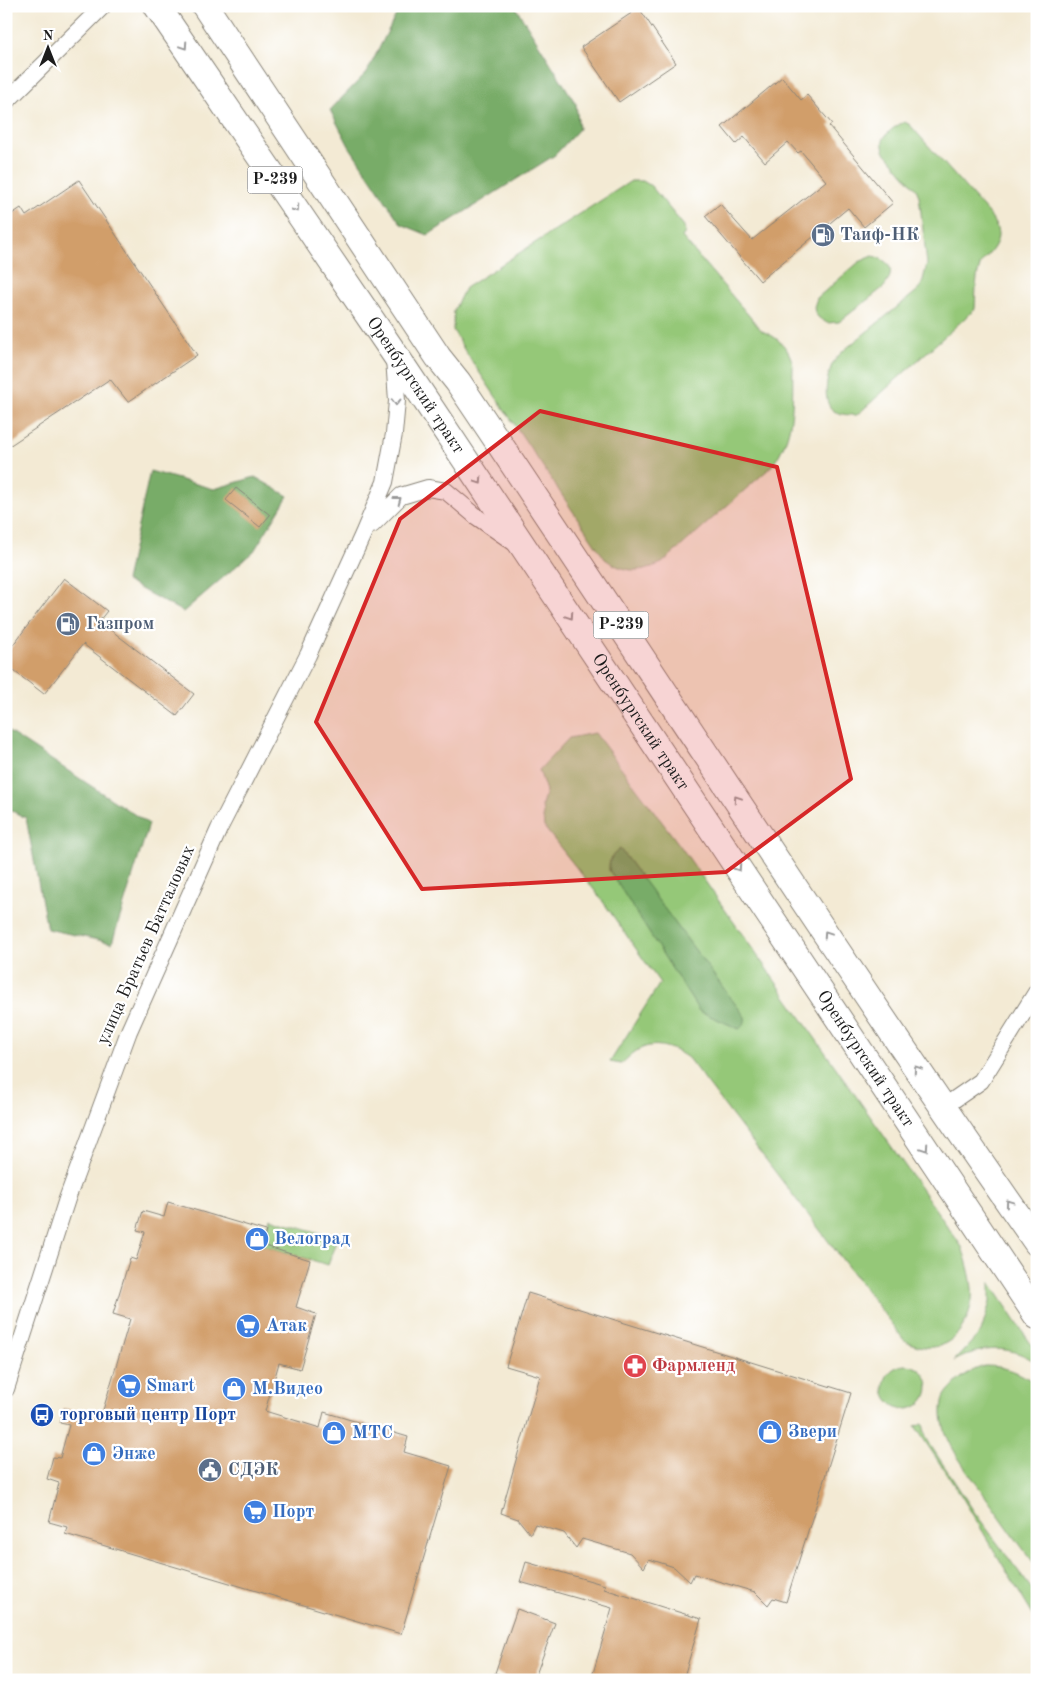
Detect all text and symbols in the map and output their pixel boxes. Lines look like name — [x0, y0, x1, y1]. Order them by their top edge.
north arrow — [22, 22, 72, 72]
text: N — [43, 29, 54, 43]
one-way arrow — [178, 41, 187, 50]
road number: Р-239 — [248, 166, 302, 194]
one-way arrow — [290, 204, 299, 213]
fuel station icon: Таиф-НК — [810, 222, 836, 248]
place label: Таиф-НК — [840, 226, 919, 245]
street label: Оренбургский тракт — [363, 314, 468, 457]
one-way arrow — [391, 398, 401, 406]
one-way arrow — [473, 476, 483, 485]
one-way arrow — [392, 497, 402, 506]
fuel station icon: Газпром — [55, 611, 81, 637]
one-way arrow — [563, 611, 573, 620]
road number: Р-239 — [594, 612, 648, 638]
place label: Газпром — [86, 615, 154, 633]
street label: Оренбургский тракт — [588, 650, 692, 794]
one-way arrow — [733, 795, 743, 804]
street label: улица Братьев Батталовых — [94, 843, 198, 1047]
one-way arrow — [731, 862, 741, 871]
one-way arrow — [823, 930, 833, 939]
street label: Оренбургский тракт — [813, 987, 917, 1131]
one-way arrow — [913, 1065, 923, 1074]
one-way arrow — [919, 1143, 928, 1152]
one-way arrow — [1006, 1199, 1015, 1209]
shop icon: Велоград — [244, 1226, 270, 1252]
place label: Велоград — [274, 1230, 350, 1248]
supermarket icon: Атак — [235, 1313, 261, 1339]
place label: Атак — [266, 1317, 307, 1335]
pharmacy icon: Фармленд — [622, 1353, 648, 1379]
place label: Фармленд — [652, 1357, 735, 1375]
supermarket icon: Smart — [116, 1373, 142, 1399]
shop icon: М.Видео — [221, 1376, 247, 1402]
place label: Smart — [146, 1377, 196, 1395]
place label: М.Видео — [252, 1380, 323, 1398]
bus stop icon: торговый центр Порт — [29, 1402, 55, 1428]
place label: торговый центр Порт — [60, 1406, 236, 1424]
shop icon: Звери — [757, 1419, 783, 1445]
shop icon: МТС — [321, 1420, 347, 1446]
place label: Звери — [788, 1423, 837, 1441]
place label: МТС — [352, 1424, 393, 1442]
shop icon: Энже — [81, 1441, 107, 1467]
place label: Энже — [112, 1445, 156, 1463]
public building icon: СДЭК — [197, 1457, 223, 1483]
place label: СДЭК — [228, 1461, 278, 1479]
supermarket icon: Порт — [242, 1499, 268, 1525]
place label: Порт — [272, 1503, 314, 1521]

